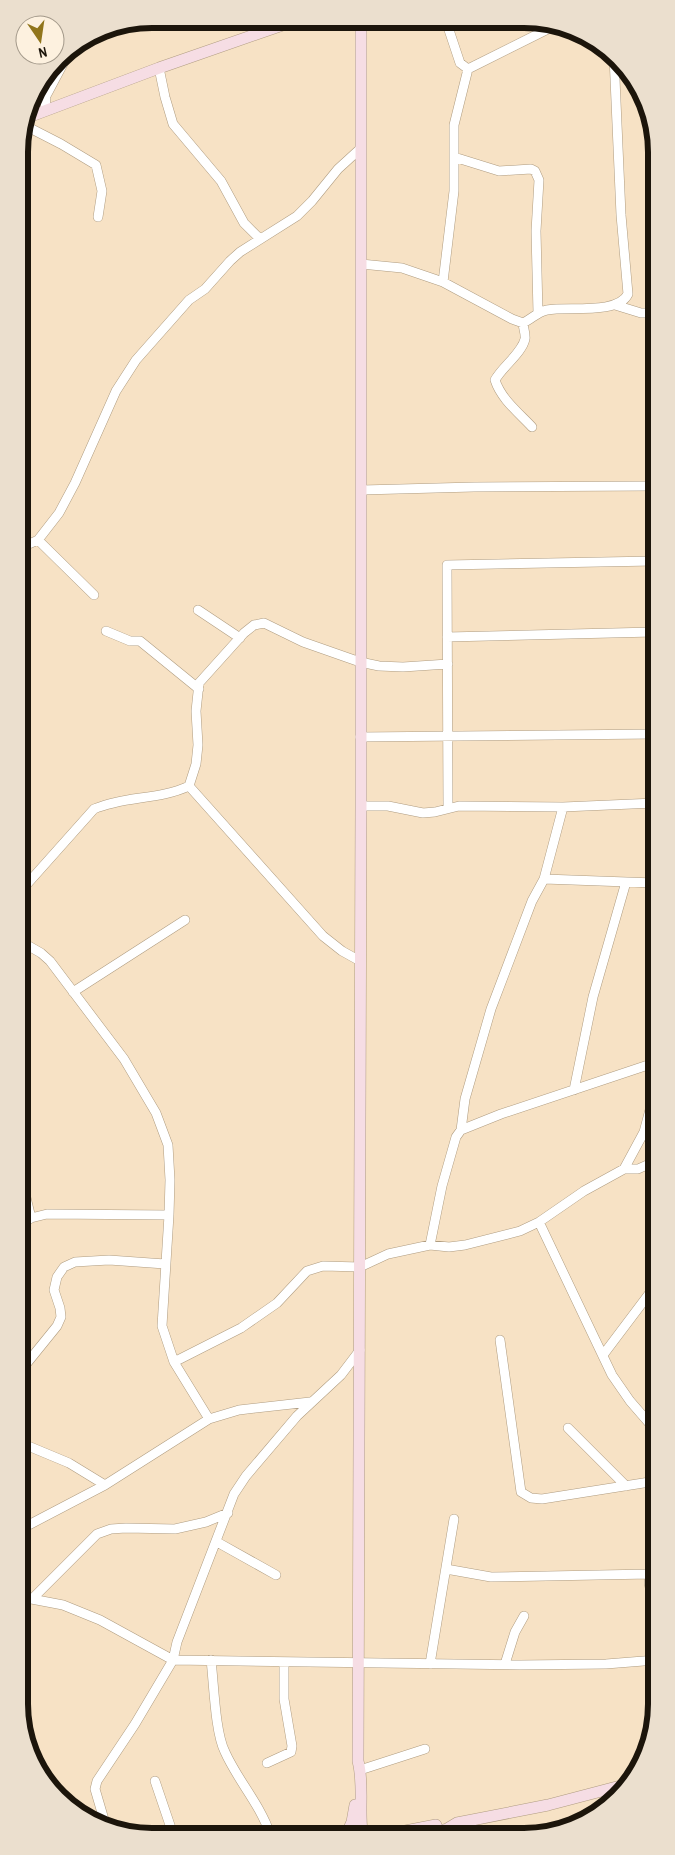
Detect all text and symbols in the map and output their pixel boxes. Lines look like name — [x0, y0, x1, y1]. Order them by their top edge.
north arrow — [15, 15, 65, 65]
text: N — [37, 43, 49, 62]

